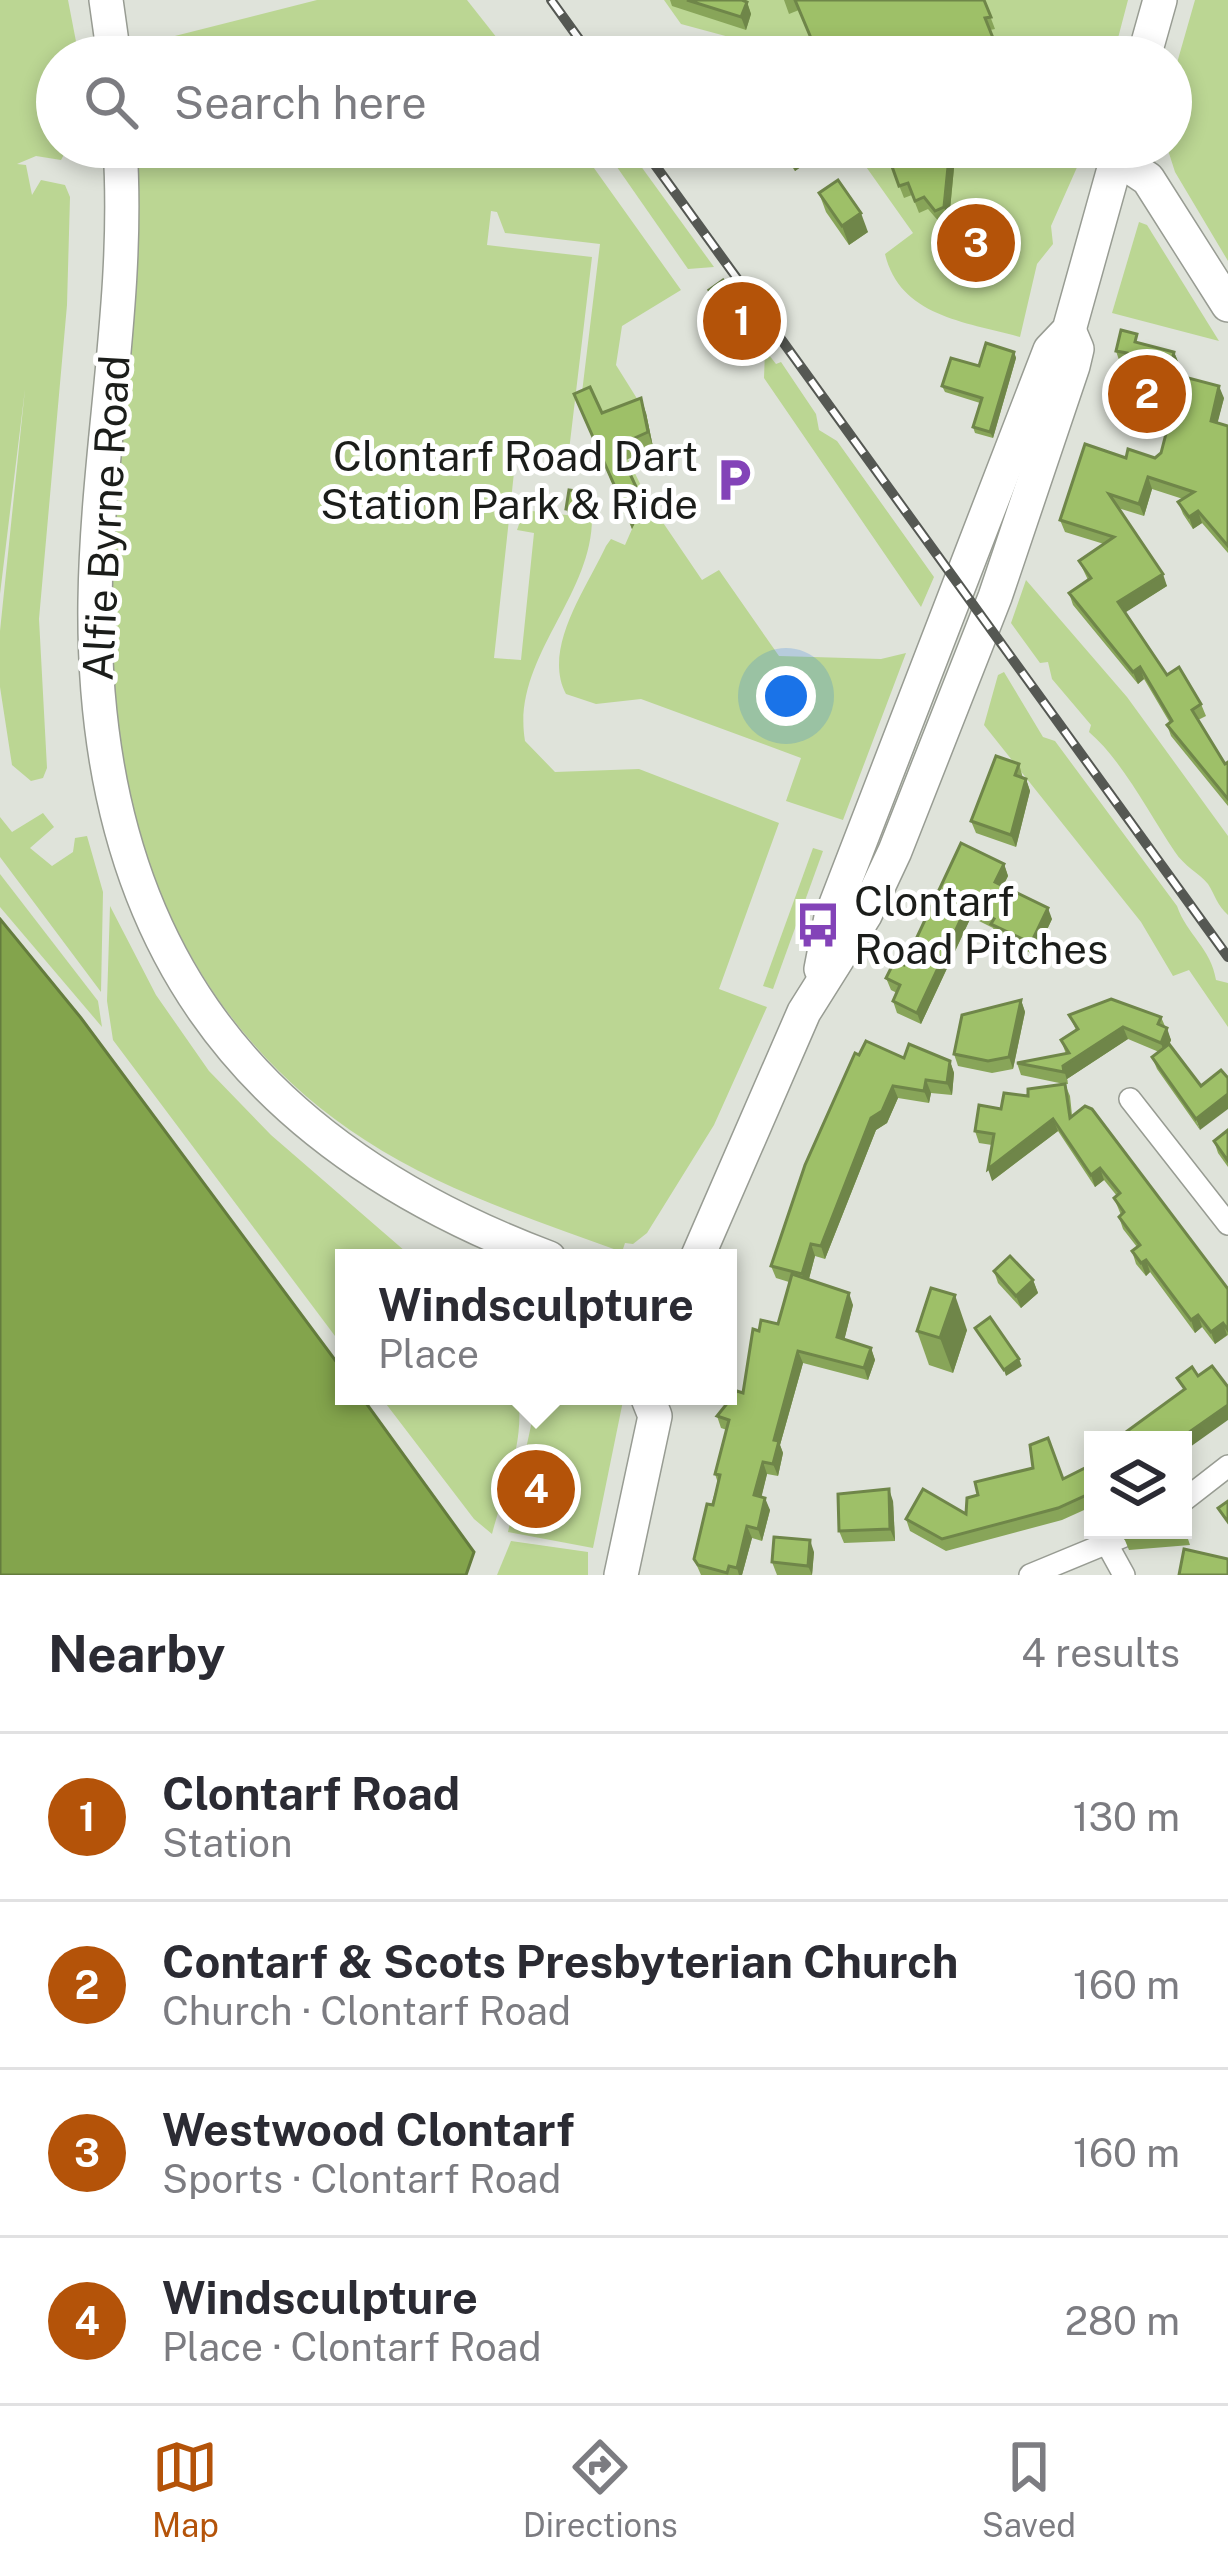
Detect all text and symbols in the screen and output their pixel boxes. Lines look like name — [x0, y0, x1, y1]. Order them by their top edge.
search box — [36, 36, 1192, 168]
icon: search — [78, 69, 144, 135]
text: Search here — [174, 76, 427, 129]
pin: 3 — [937, 198, 1015, 288]
pin: 1 — [703, 276, 781, 366]
pin: 2 — [1108, 349, 1186, 439]
street label: Alfie Byrne Road — [73, 354, 138, 682]
place label: Clontarf Road Dart Station Park & Ride — [320, 431, 698, 528]
parking icon: Clontarf Road Dart Station Park & Ride — [709, 455, 759, 505]
your location — [756, 666, 816, 726]
place label: Clontarf Road Pitches — [854, 876, 1108, 973]
bus stop icon: Clontarf Road Pitches — [793, 900, 843, 950]
popup — [335, 1249, 737, 1405]
text: Windsculpture — [378, 1278, 694, 1331]
text: Place — [378, 1331, 479, 1377]
map controls — [1084, 1431, 1192, 1539]
button: layers — [1084, 1431, 1192, 1539]
pin: 4 — [497, 1444, 575, 1534]
text: Nearby — [48, 1624, 225, 1683]
text: 4 results — [1021, 1630, 1180, 1676]
text: Clontarf Road — [162, 1767, 460, 1820]
text: 1 — [79, 1794, 95, 1840]
text: 130 m — [1073, 1794, 1180, 1840]
text: Station — [162, 1820, 293, 1866]
text: Contarf & Scots Presbyterian Church — [162, 1935, 959, 1988]
text: 2 — [75, 1962, 99, 2008]
text: 160 m — [1073, 1962, 1180, 2008]
text: Church · Clontarf Road — [162, 1988, 571, 2034]
text: Westwood Clontarf — [162, 2103, 574, 2156]
text: 3 — [74, 2130, 100, 2176]
text: 160 m — [1073, 2130, 1180, 2176]
text: Sports · Clontarf Road — [162, 2156, 561, 2202]
text: Windsculpture — [162, 2271, 478, 2324]
text: 4 — [74, 2298, 100, 2344]
text: 280 m — [1065, 2298, 1180, 2344]
text: Place · Clontarf Road — [162, 2324, 541, 2370]
tab: Map — [152, 2434, 219, 2544]
tab: Directions — [523, 2434, 678, 2544]
tab: Saved — [982, 2434, 1076, 2544]

